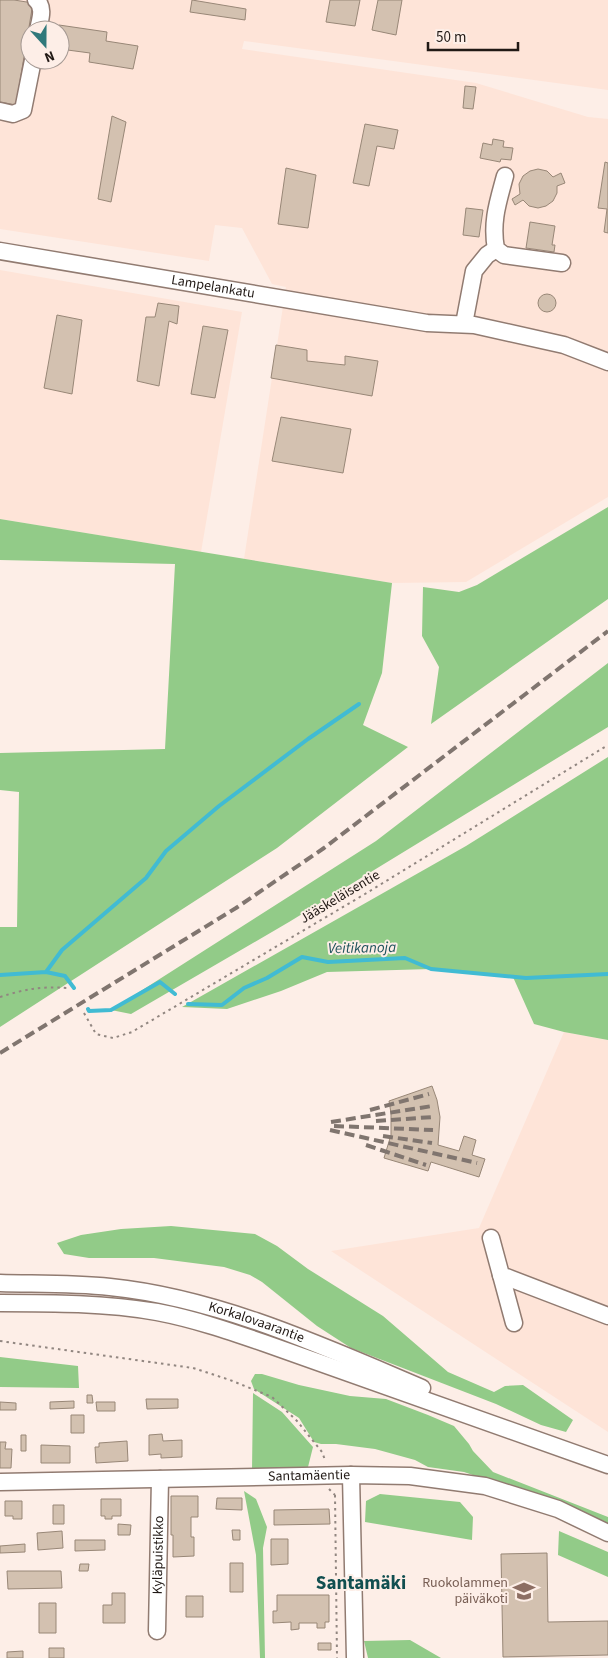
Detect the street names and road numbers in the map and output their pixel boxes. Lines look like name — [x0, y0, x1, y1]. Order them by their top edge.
street label: Lampelankatu — [170, 270, 256, 304]
street label: Jääskeläisentie — [296, 865, 384, 929]
street label: Korkalovaarantie — [206, 1297, 307, 1348]
street label: Santamäentie — [268, 1465, 350, 1487]
street label: Kyläpuistikko — [148, 1515, 169, 1595]

